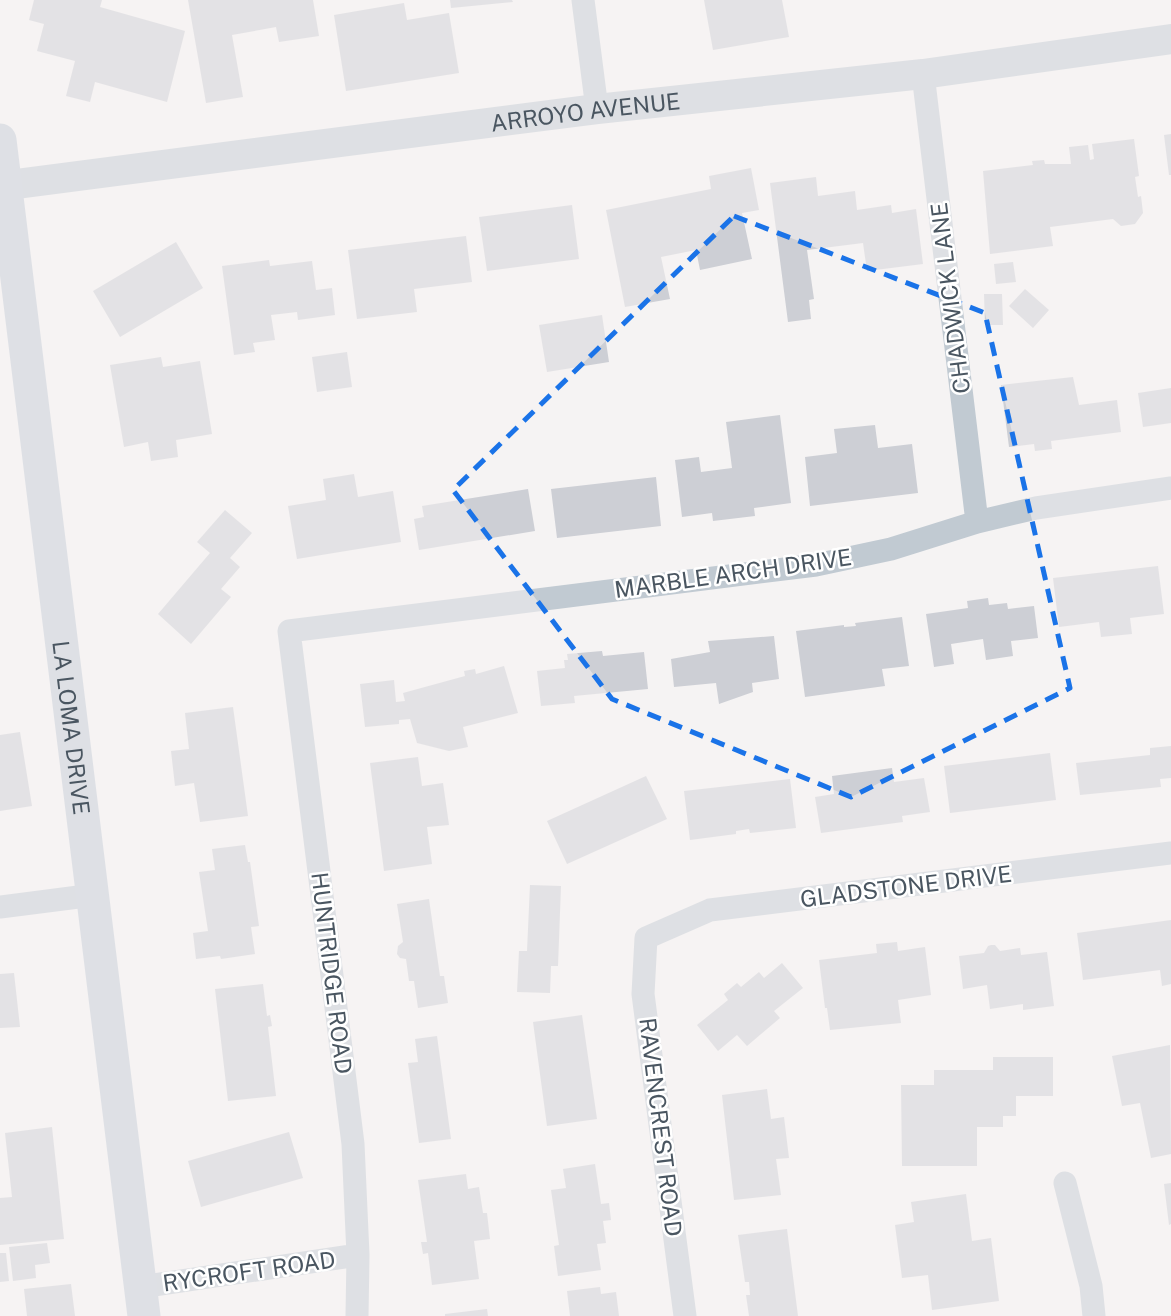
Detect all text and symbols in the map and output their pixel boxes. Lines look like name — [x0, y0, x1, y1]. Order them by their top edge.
street label: ARROYO AVENUE — [489, 87, 681, 136]
street label: CHADWICK LANE — [925, 201, 975, 395]
street label: MARBLE ARCH DRIVE — [613, 543, 853, 603]
street label: LA LOMA DRIVE — [48, 639, 96, 816]
street label: GLADSTONE DRIVE — [799, 860, 1013, 912]
street label: HUNTRIDGE ROAD — [306, 871, 358, 1075]
street label: RAVENCREST ROAD — [634, 1016, 688, 1238]
street label: RYCROFT ROAD — [161, 1246, 337, 1296]

